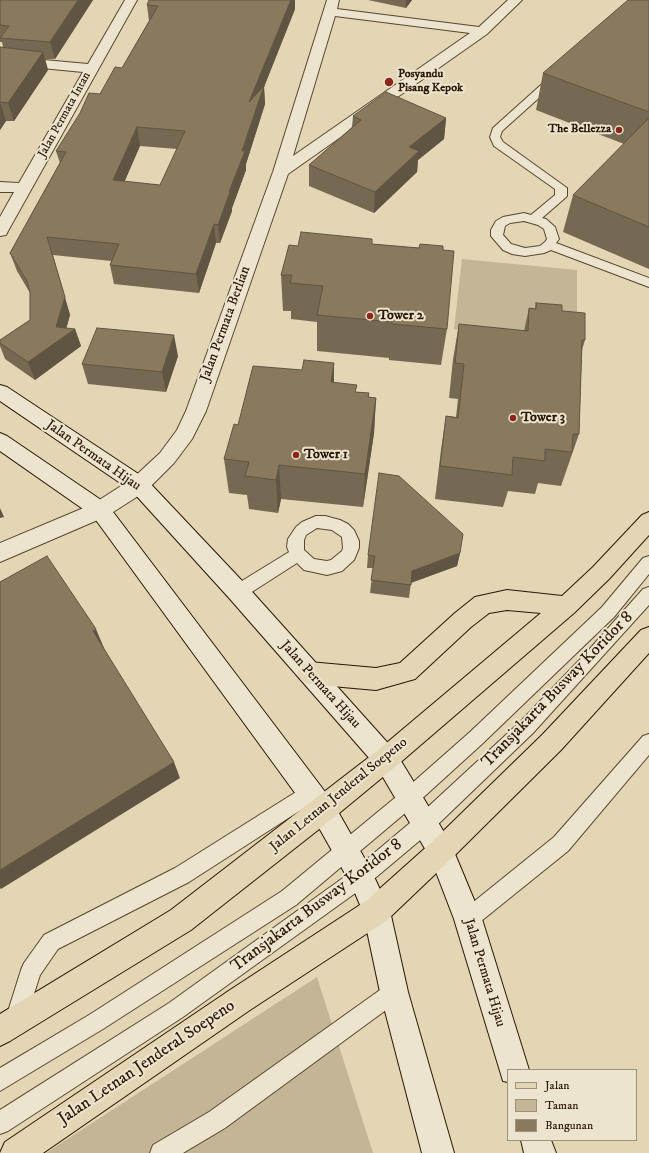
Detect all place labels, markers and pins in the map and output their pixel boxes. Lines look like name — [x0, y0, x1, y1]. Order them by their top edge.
place label: Posyandu Pisang Kepok — [398, 68, 463, 96]
marker: Posyandu Pisang Kepok — [383, 76, 395, 88]
place label: The Bellezza — [548, 123, 611, 137]
marker: The Bellezza — [614, 125, 624, 135]
place label: Tower 2 — [378, 308, 424, 324]
marker: Tower 2 — [365, 311, 375, 321]
place label: Tower 3 — [521, 410, 565, 426]
marker: Tower 3 — [508, 413, 518, 423]
place label: Tower 1 — [304, 447, 348, 463]
marker: Tower 1 — [291, 450, 301, 460]

